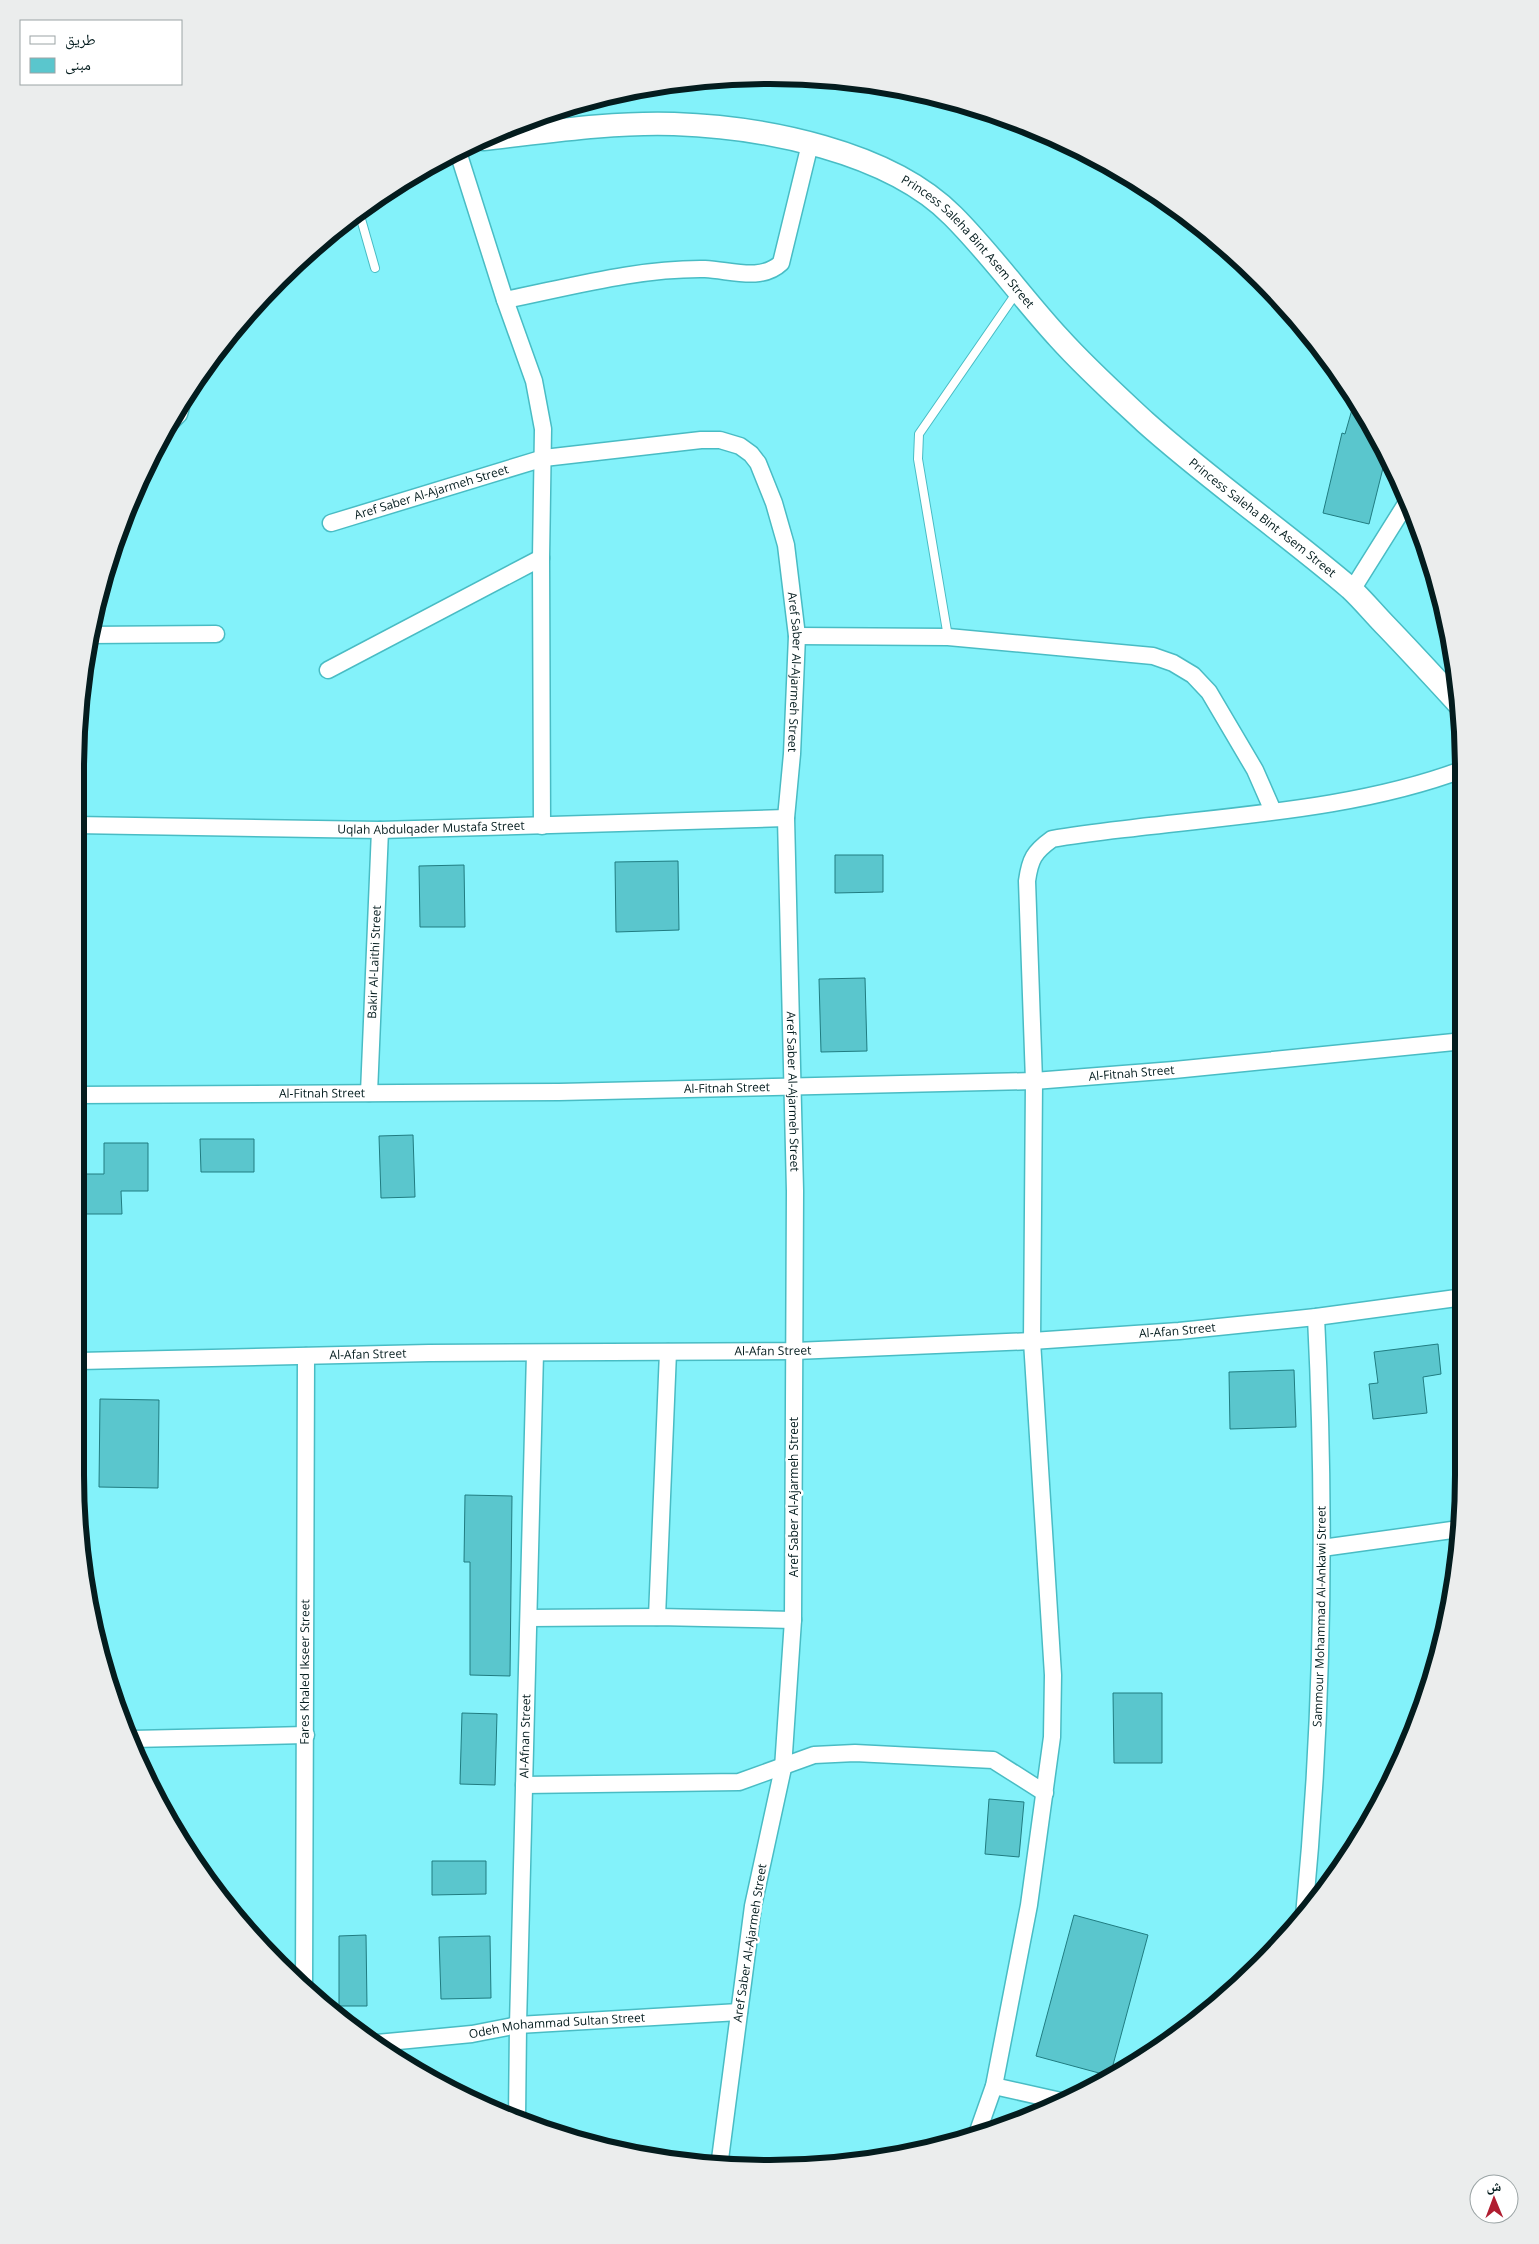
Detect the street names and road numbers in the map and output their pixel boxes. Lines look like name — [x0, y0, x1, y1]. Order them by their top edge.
street label: Princess Saleha Bint Asem Street — [898, 171, 1038, 312]
street label: Princess Saleha Bint Asem Street — [1185, 454, 1340, 581]
street label: Aref Saber Al-Ajarmeh Street — [352, 460, 510, 523]
street label: Aref Saber Al-Ajarmeh Street — [784, 591, 806, 752]
street label: Uqlah Abdulqader Mustafa Street — [337, 817, 525, 838]
street label: Bakir Al-Laithi Street — [363, 905, 385, 1019]
street label: Aref Saber Al-Ajarmeh Street — [783, 1011, 804, 1172]
street label: Al-Fitnah Street — [1088, 1061, 1175, 1085]
street label: Al-Fitnah Street — [684, 1078, 770, 1097]
street label: Al-Fitnah Street — [279, 1084, 365, 1102]
street label: Al-Afan Street — [1138, 1318, 1216, 1342]
street label: Al-Afan Street — [734, 1341, 812, 1359]
street label: Al-Afan Street — [329, 1345, 407, 1363]
street label: Aref Saber Al-Ajarmeh Street — [785, 1417, 802, 1577]
street label: Sammour Mohammad Al-Ankawi Street — [1308, 1506, 1330, 1727]
street label: Fares Khaled Ikseer Street — [296, 1599, 313, 1745]
street label: Al-Afnan Street — [515, 1694, 534, 1778]
street label: Aref Saber Al-Ajarmeh Street — [729, 1862, 770, 2023]
street label: Odeh Mohammad Sultan Street — [467, 2009, 646, 2042]

